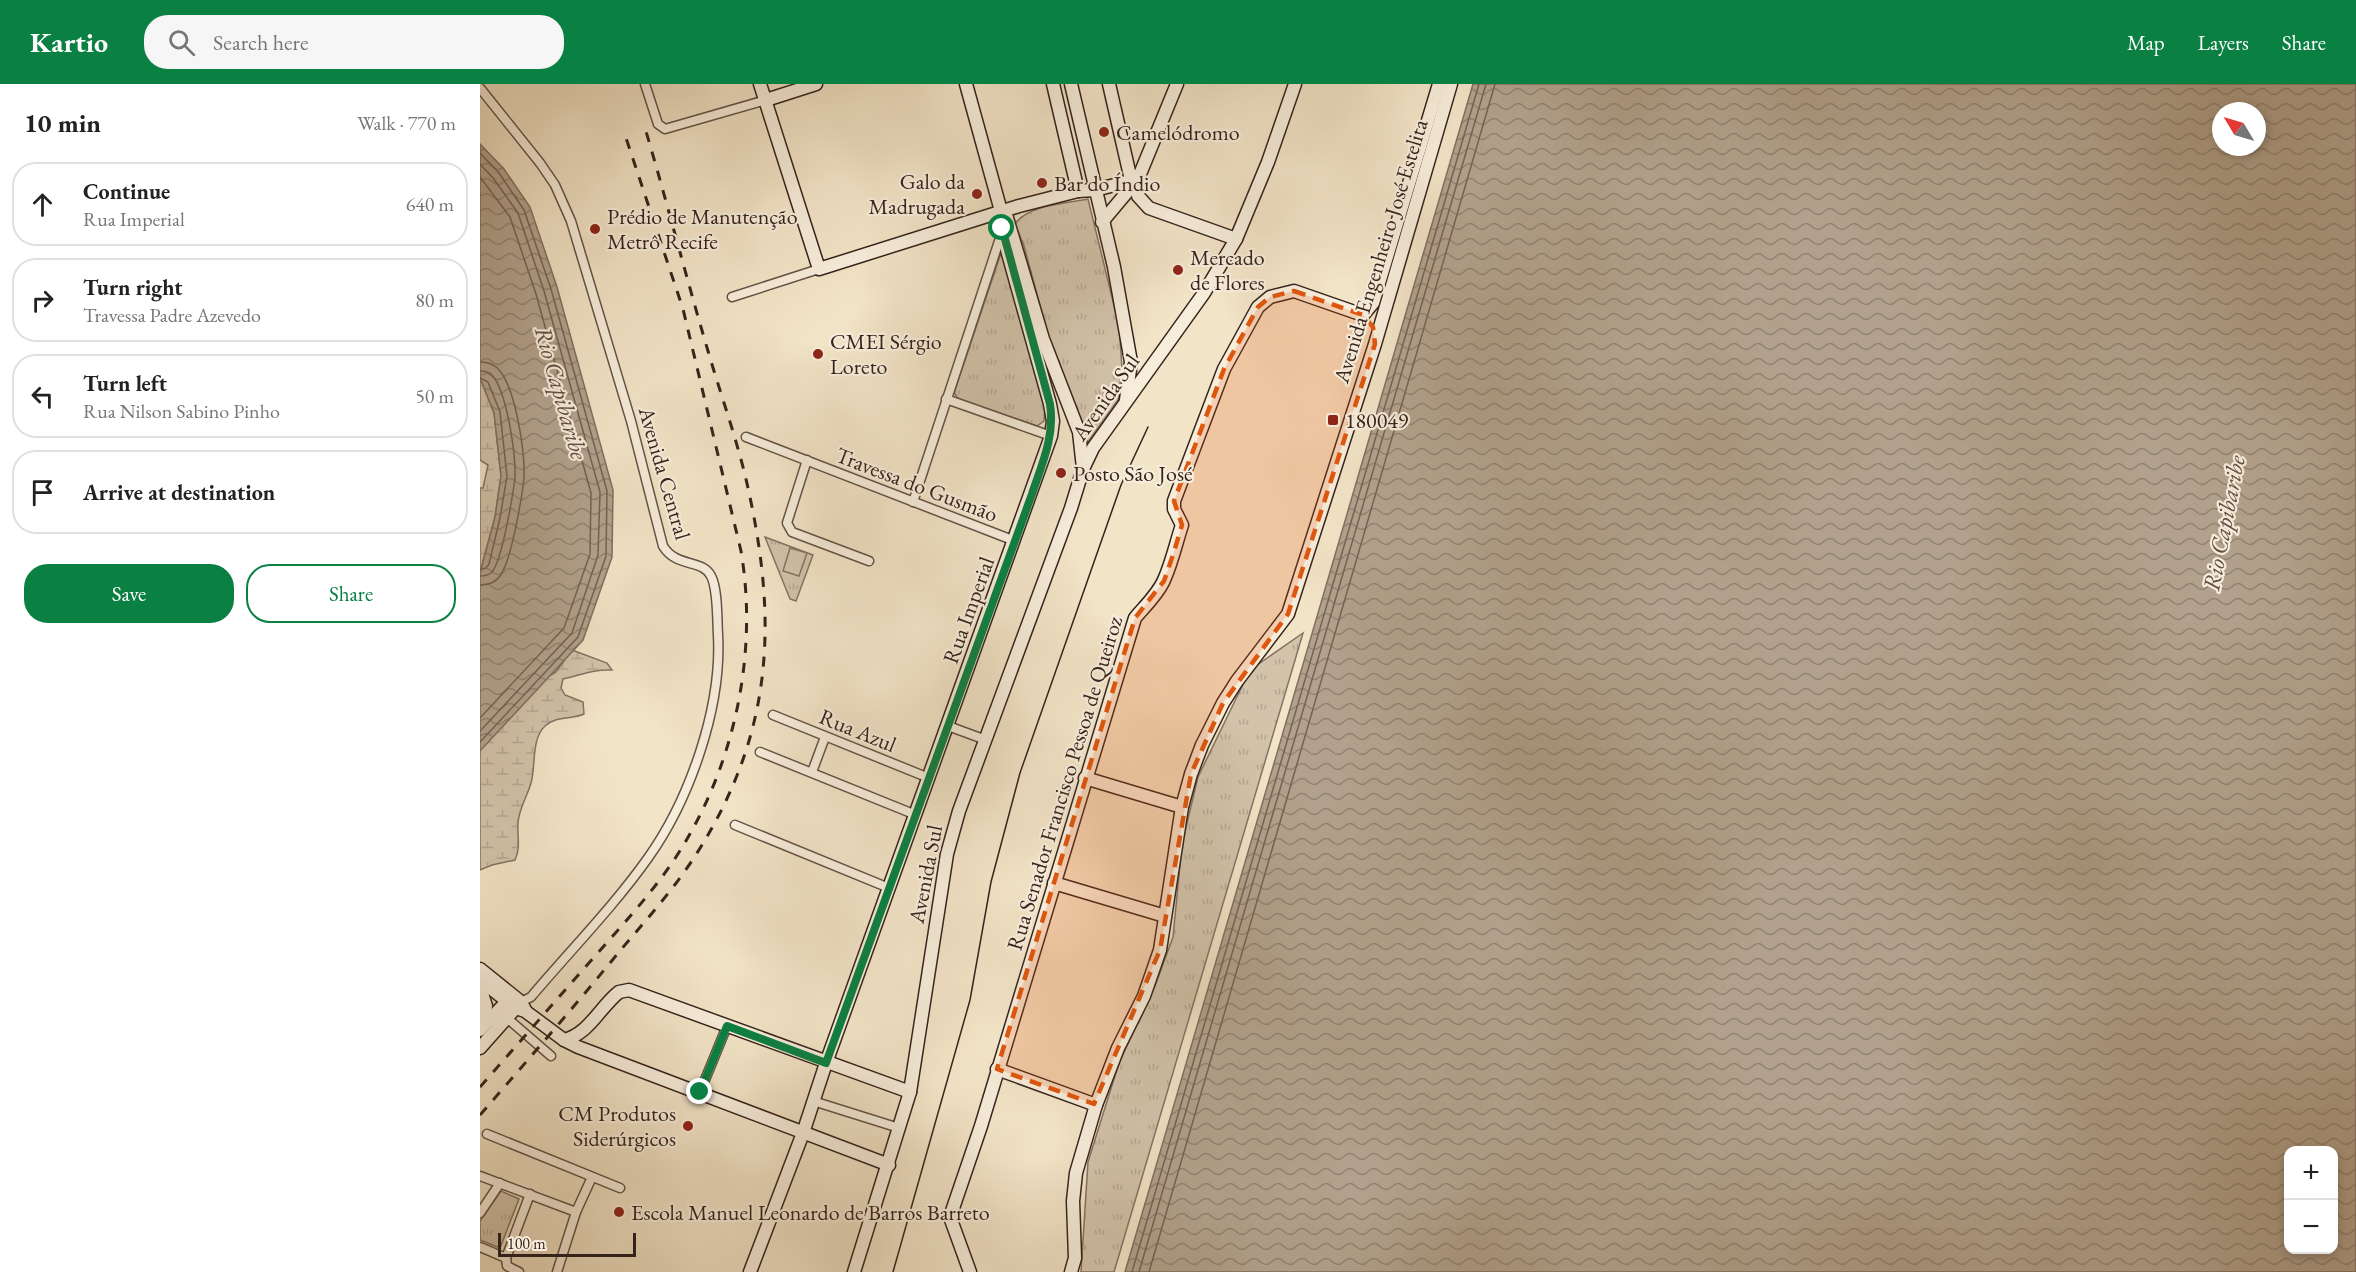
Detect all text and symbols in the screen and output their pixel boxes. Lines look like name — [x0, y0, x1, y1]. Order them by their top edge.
search box — [144, 15, 564, 69]
text: Kartio — [30, 24, 108, 60]
icon: search — [165, 26, 198, 59]
text: Search here — [213, 28, 309, 57]
text: Map — [2127, 29, 2165, 56]
text: Layers — [2198, 29, 2249, 56]
text: Share — [2282, 29, 2326, 56]
north arrow — [2212, 102, 2266, 156]
text: 10 min — [24, 106, 101, 140]
text: Walk · 770 m — [357, 110, 456, 136]
street label: Avenida Engenheiro José Estelita — [1326, 116, 1434, 387]
place label: Camelódromo — [1116, 118, 1240, 147]
marker: Camelódromo — [1097, 125, 1111, 139]
place label: Galo da Madrugada — [869, 167, 965, 221]
place label: Bar do Índio — [1054, 169, 1160, 198]
marker: Bar do Índio — [1035, 176, 1049, 190]
text: Continue — [83, 177, 170, 206]
marker: Galo da Madrugada — [970, 187, 984, 201]
icon: ahead — [26, 188, 59, 221]
text: 640 m — [406, 191, 454, 217]
place label: Prédio de Manutenção Metrô Recife — [607, 202, 798, 256]
text: Rua Imperial — [83, 206, 185, 232]
route start — [988, 214, 1014, 240]
marker: Prédio de Manutenção Metrô Recife — [588, 222, 602, 236]
place label: Mercado de Flores — [1190, 243, 1265, 297]
marker: Mercado de Flores — [1171, 263, 1185, 277]
text: Turn right — [83, 273, 182, 302]
icon: right — [26, 284, 59, 317]
text: 80 m — [415, 287, 454, 313]
text: Travessa Padre Azevedo — [83, 302, 261, 328]
water label: Rio Capibaribe — [528, 323, 596, 464]
place label: CMEI Sérgio Loreto — [830, 327, 942, 381]
marker: CMEI Sérgio Loreto — [811, 347, 825, 361]
street label: Avenida Sul — [1064, 348, 1146, 447]
text: Turn left — [83, 369, 167, 398]
icon: left — [26, 380, 59, 413]
text: 50 m — [415, 383, 454, 409]
text: Rua Nilson Sabino Pinho — [83, 398, 280, 424]
street label: Avenida Central — [631, 402, 697, 543]
place label: 180049 — [1345, 406, 1409, 435]
marker: 180049 — [1326, 413, 1340, 427]
street label: Travessa do Gusmão — [832, 440, 1002, 529]
water label: Rio Capibaribe — [2195, 452, 2252, 593]
place label: Posto São José — [1073, 459, 1193, 488]
marker: Posto São José — [1054, 466, 1068, 480]
icon: arrive — [26, 476, 59, 509]
text: Arrive at destination — [83, 478, 275, 507]
street label: Rua Imperial — [936, 553, 1001, 668]
button: Save — [24, 564, 234, 623]
button: Share — [246, 564, 456, 623]
street label: Rua Senador Francisco Pessoa de Queiroz — [1000, 612, 1129, 954]
street label: Rua Azul — [815, 702, 901, 759]
street label: Avenida Sul — [902, 822, 949, 927]
route end — [686, 1078, 712, 1104]
place label: CM Produtos Siderúrgicos — [558, 1099, 676, 1153]
marker: CM Produtos Siderúrgicos — [681, 1119, 695, 1133]
map controls — [2284, 1146, 2338, 1254]
button: + — [2284, 1146, 2338, 1200]
place label: Escola Manuel Leonardo de Barros Barreto — [631, 1198, 990, 1227]
button: − — [2284, 1200, 2338, 1254]
marker: Escola Manuel Leonardo de Barros Barreto — [612, 1205, 626, 1219]
scale bar — [498, 1230, 636, 1258]
text: 100 m — [507, 1233, 546, 1254]

